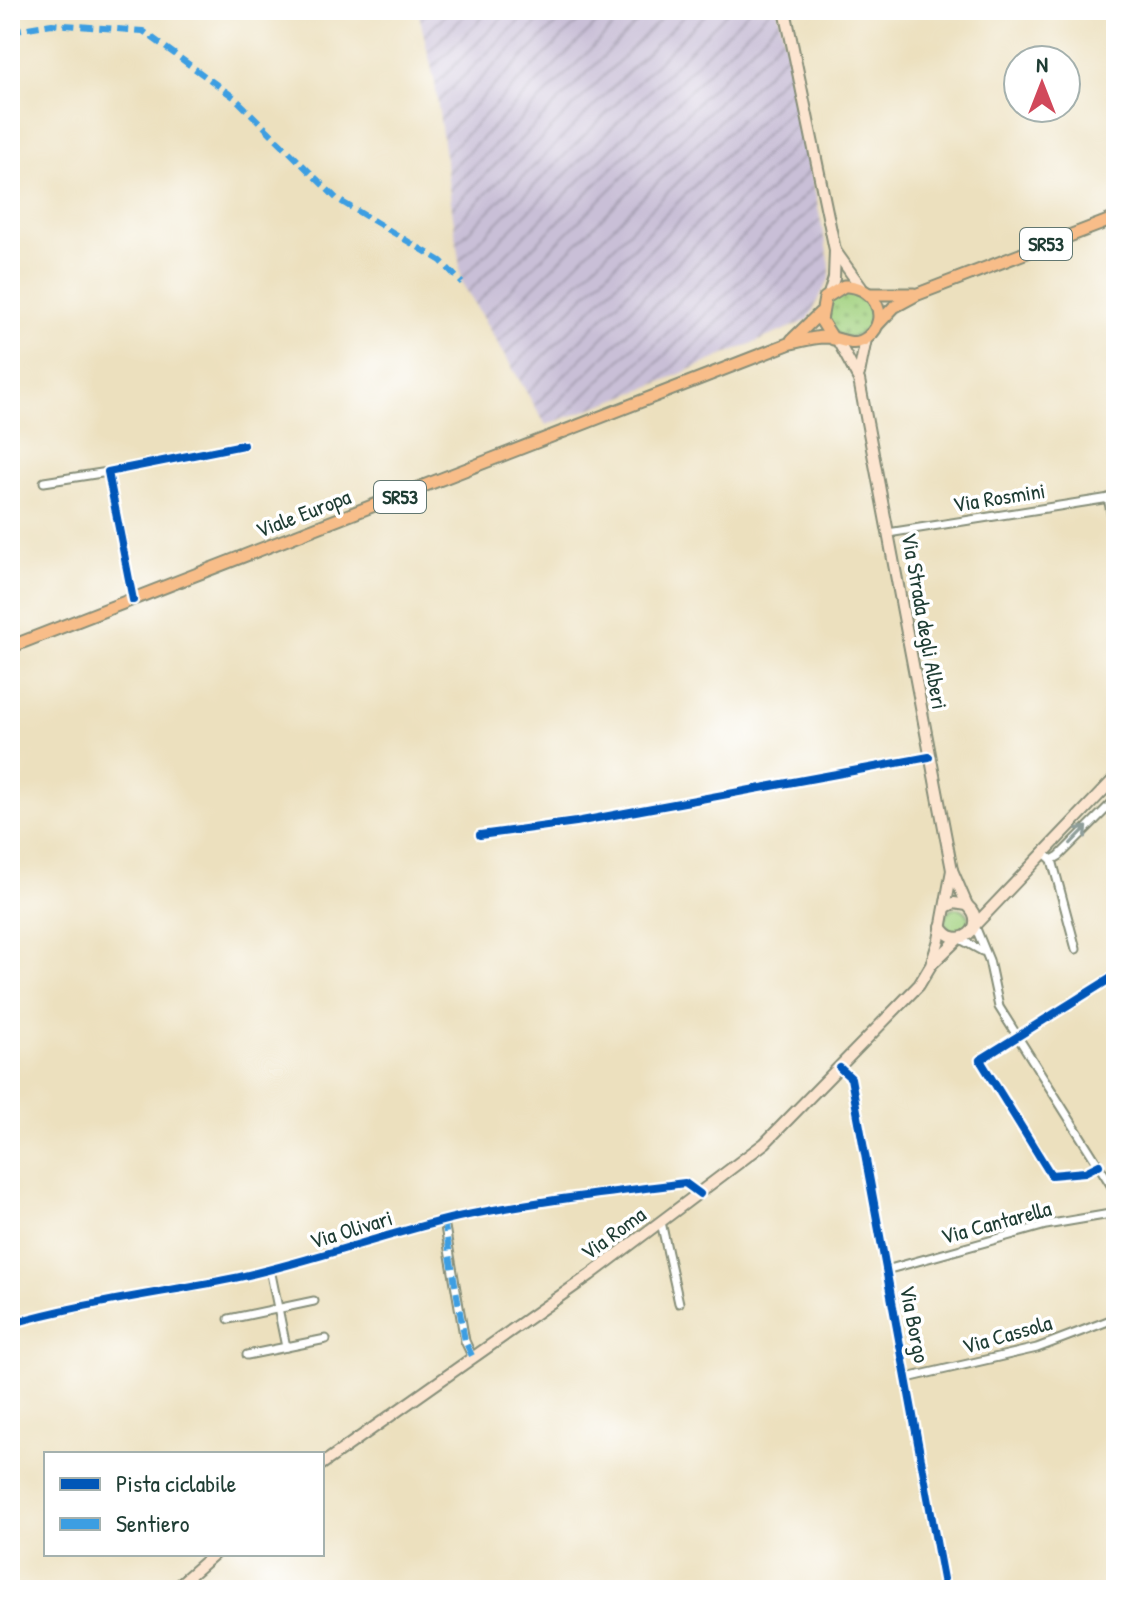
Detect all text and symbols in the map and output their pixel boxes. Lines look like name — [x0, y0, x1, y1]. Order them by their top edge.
north arrow — [1002, 44, 1082, 124]
text: N — [1036, 49, 1048, 79]
road number: SR53 — [1020, 228, 1072, 260]
street label: Via Rosmini — [951, 475, 1047, 519]
street label: Viale Europa — [251, 481, 355, 545]
road number: SR53 — [374, 481, 426, 513]
street label: Via Strada degli Alberi — [895, 530, 955, 712]
one-way arrow — [1069, 826, 1088, 845]
street label: Via Cantarella — [937, 1193, 1055, 1251]
street label: Via Roma — [574, 1199, 652, 1267]
street label: Via Olivari — [306, 1202, 396, 1256]
street label: Via Borgo — [893, 1283, 937, 1365]
street label: Via Cassola — [959, 1307, 1056, 1361]
legend — [44, 1452, 324, 1556]
text: Pista ciclabile — [116, 1467, 237, 1499]
text: Sentiero — [116, 1507, 190, 1539]

